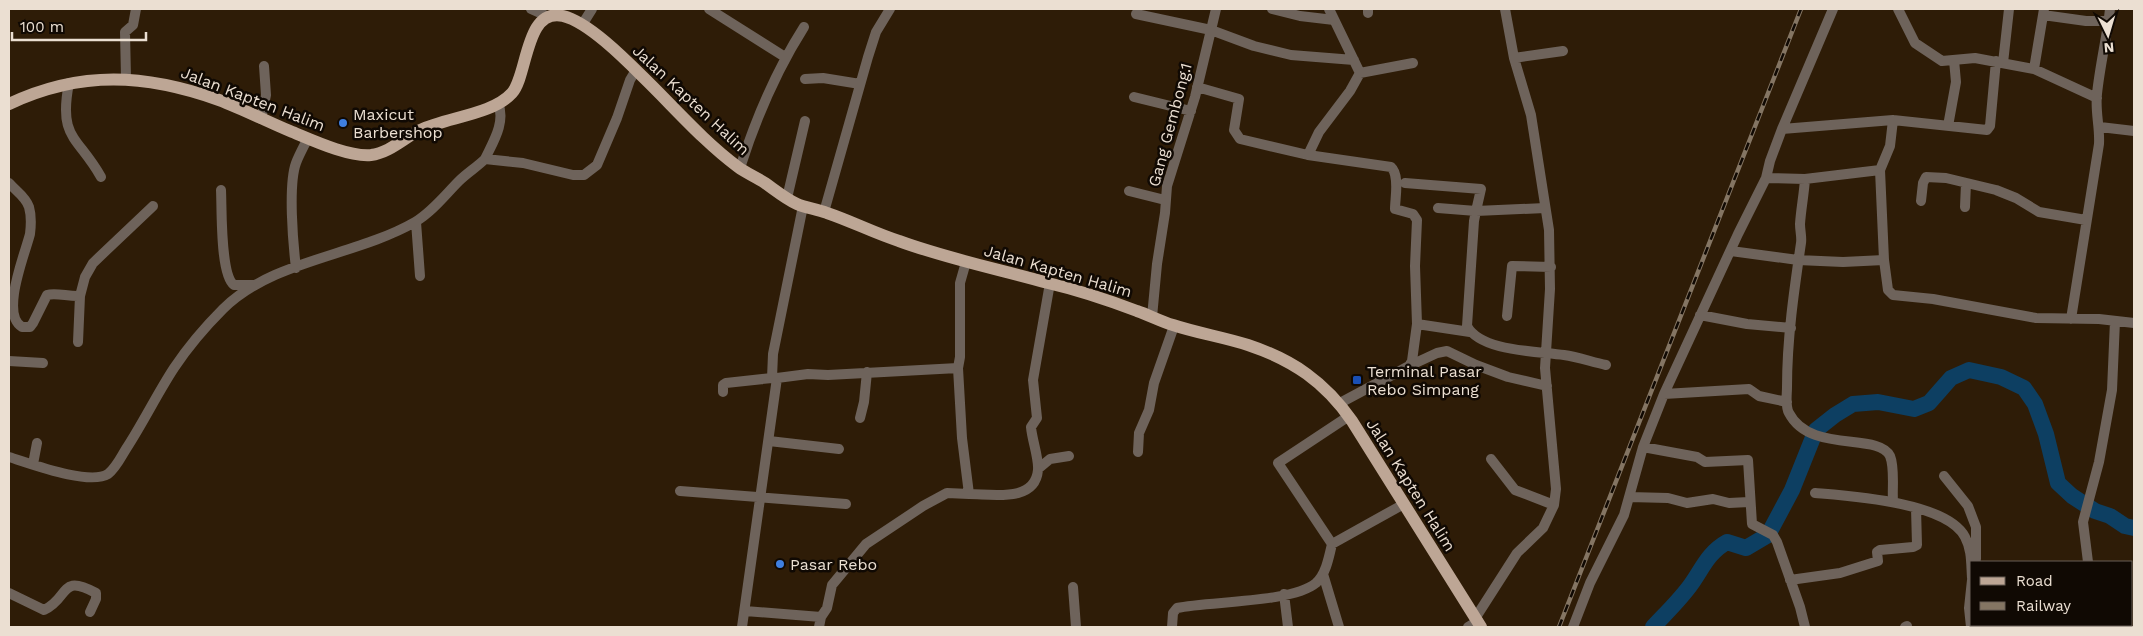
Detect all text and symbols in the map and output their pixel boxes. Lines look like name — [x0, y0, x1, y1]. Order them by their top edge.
scale bar — [12, 10, 146, 42]
north arrow — [2083, 10, 2133, 60]
text: 100 m — [20, 18, 64, 36]
text: N — [2103, 40, 2115, 56]
street label: Jalan Kapten Halim — [629, 41, 753, 159]
street label: Gang Gembong.1 — [1144, 61, 1196, 189]
street label: Jalan Kapten Halim — [178, 63, 328, 135]
place label: Maxicut Barbershop — [353, 105, 442, 142]
marker: Maxicut Barbershop — [337, 117, 349, 129]
street label: Jalan Kapten Halim — [982, 241, 1134, 301]
place label: Terminal Pasar Rebo Simpang — [1367, 362, 1482, 399]
marker: Terminal Pasar Rebo Simpang — [1351, 374, 1363, 386]
street label: Jalan Kapten Halim — [1362, 415, 1460, 555]
place label: Pasar Rebo — [790, 555, 877, 574]
marker: Pasar Rebo — [774, 558, 786, 570]
legend — [1970, 561, 2133, 626]
text: Road — [2016, 572, 2053, 590]
text: Railway — [2016, 597, 2071, 615]

